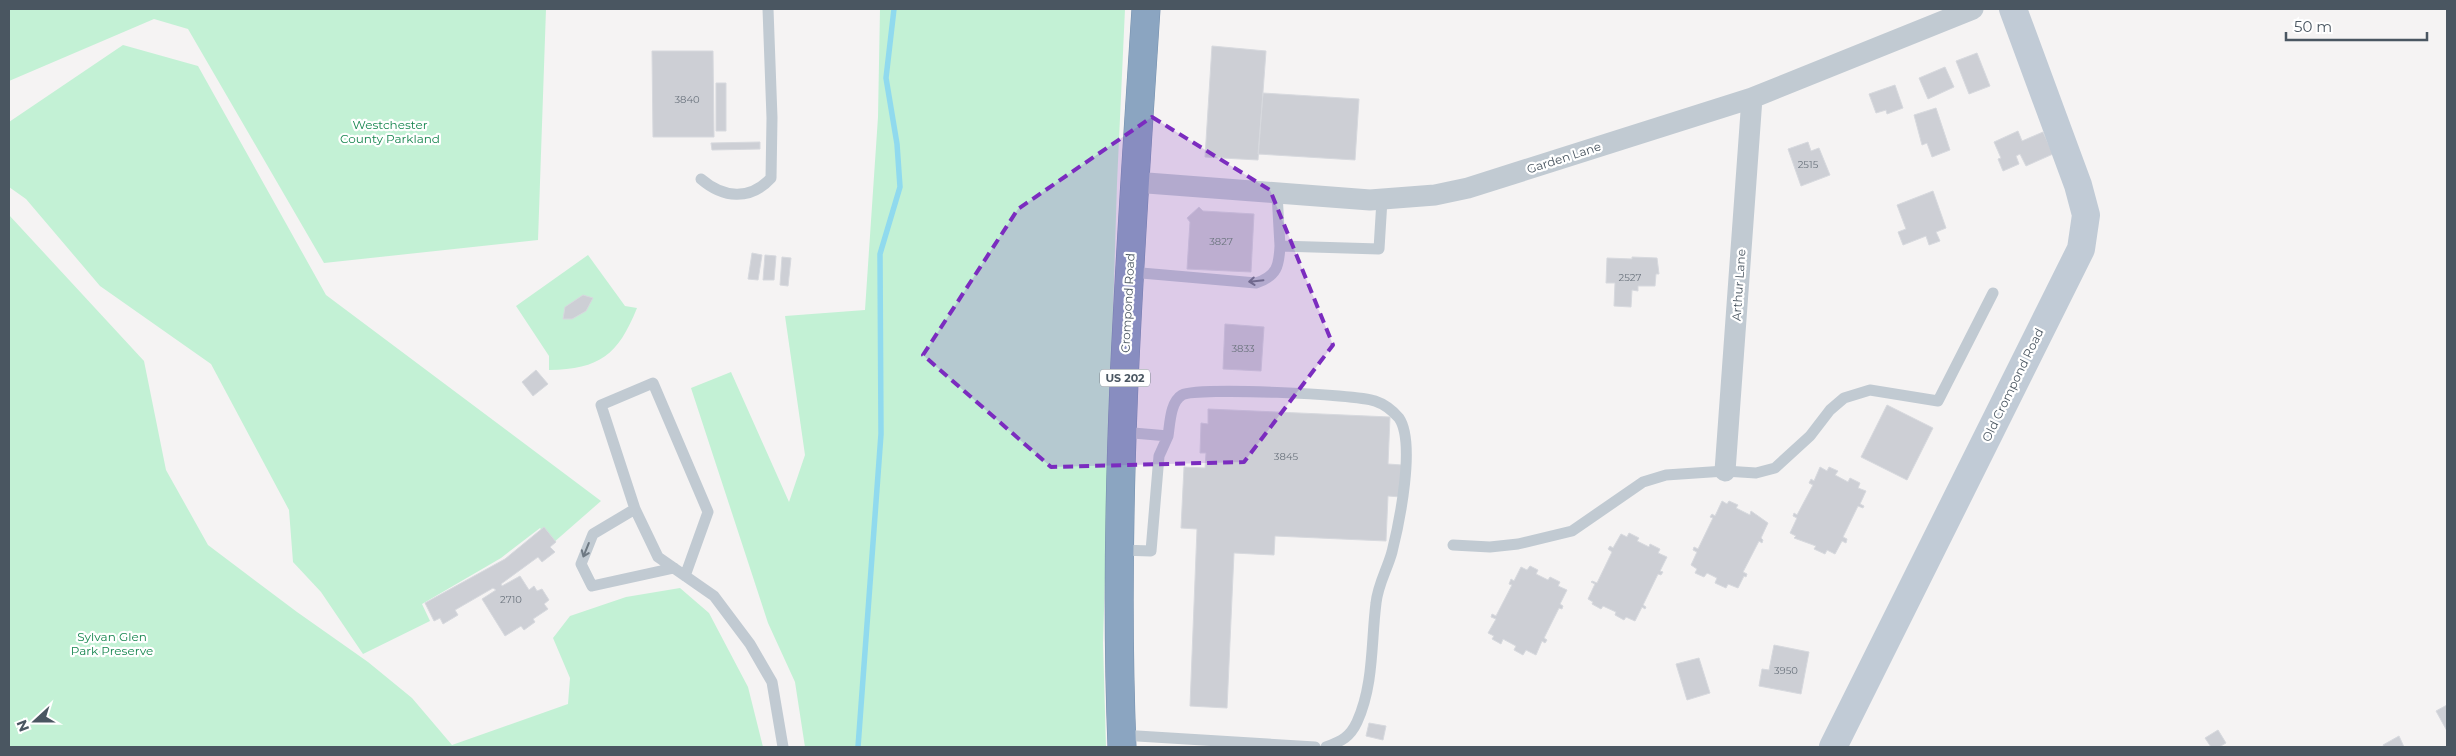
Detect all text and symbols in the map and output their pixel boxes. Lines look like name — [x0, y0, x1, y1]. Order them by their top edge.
scale bar — [2286, 10, 2427, 42]
text: 50 m — [2294, 17, 2332, 36]
house number: 3840 — [674, 93, 700, 106]
park label: Westchester County Parkland — [340, 117, 440, 146]
street label: Garden Lane — [1525, 138, 1603, 177]
house number: 2515 — [1798, 158, 1819, 171]
house number: 3827 — [1209, 235, 1233, 248]
street label: Arthur Lane — [1729, 248, 1748, 321]
street label: Crompond Road — [1117, 253, 1138, 353]
house number: 2527 — [1619, 271, 1642, 284]
one-way arrow — [1249, 276, 1265, 286]
street label: Old Crompond Road — [1979, 326, 2047, 444]
house number: 3833 — [1231, 342, 1255, 355]
road number: US 202 — [1100, 369, 1150, 386]
house number: 3845 — [1274, 450, 1298, 463]
one-way arrow — [581, 542, 591, 557]
house number: 2710 — [500, 593, 522, 606]
park label: Sylvan Glen Park Preserve — [71, 629, 153, 658]
house number: 3950 — [1774, 664, 1798, 677]
north arrow — [10, 696, 60, 746]
text: N — [12, 717, 33, 734]

